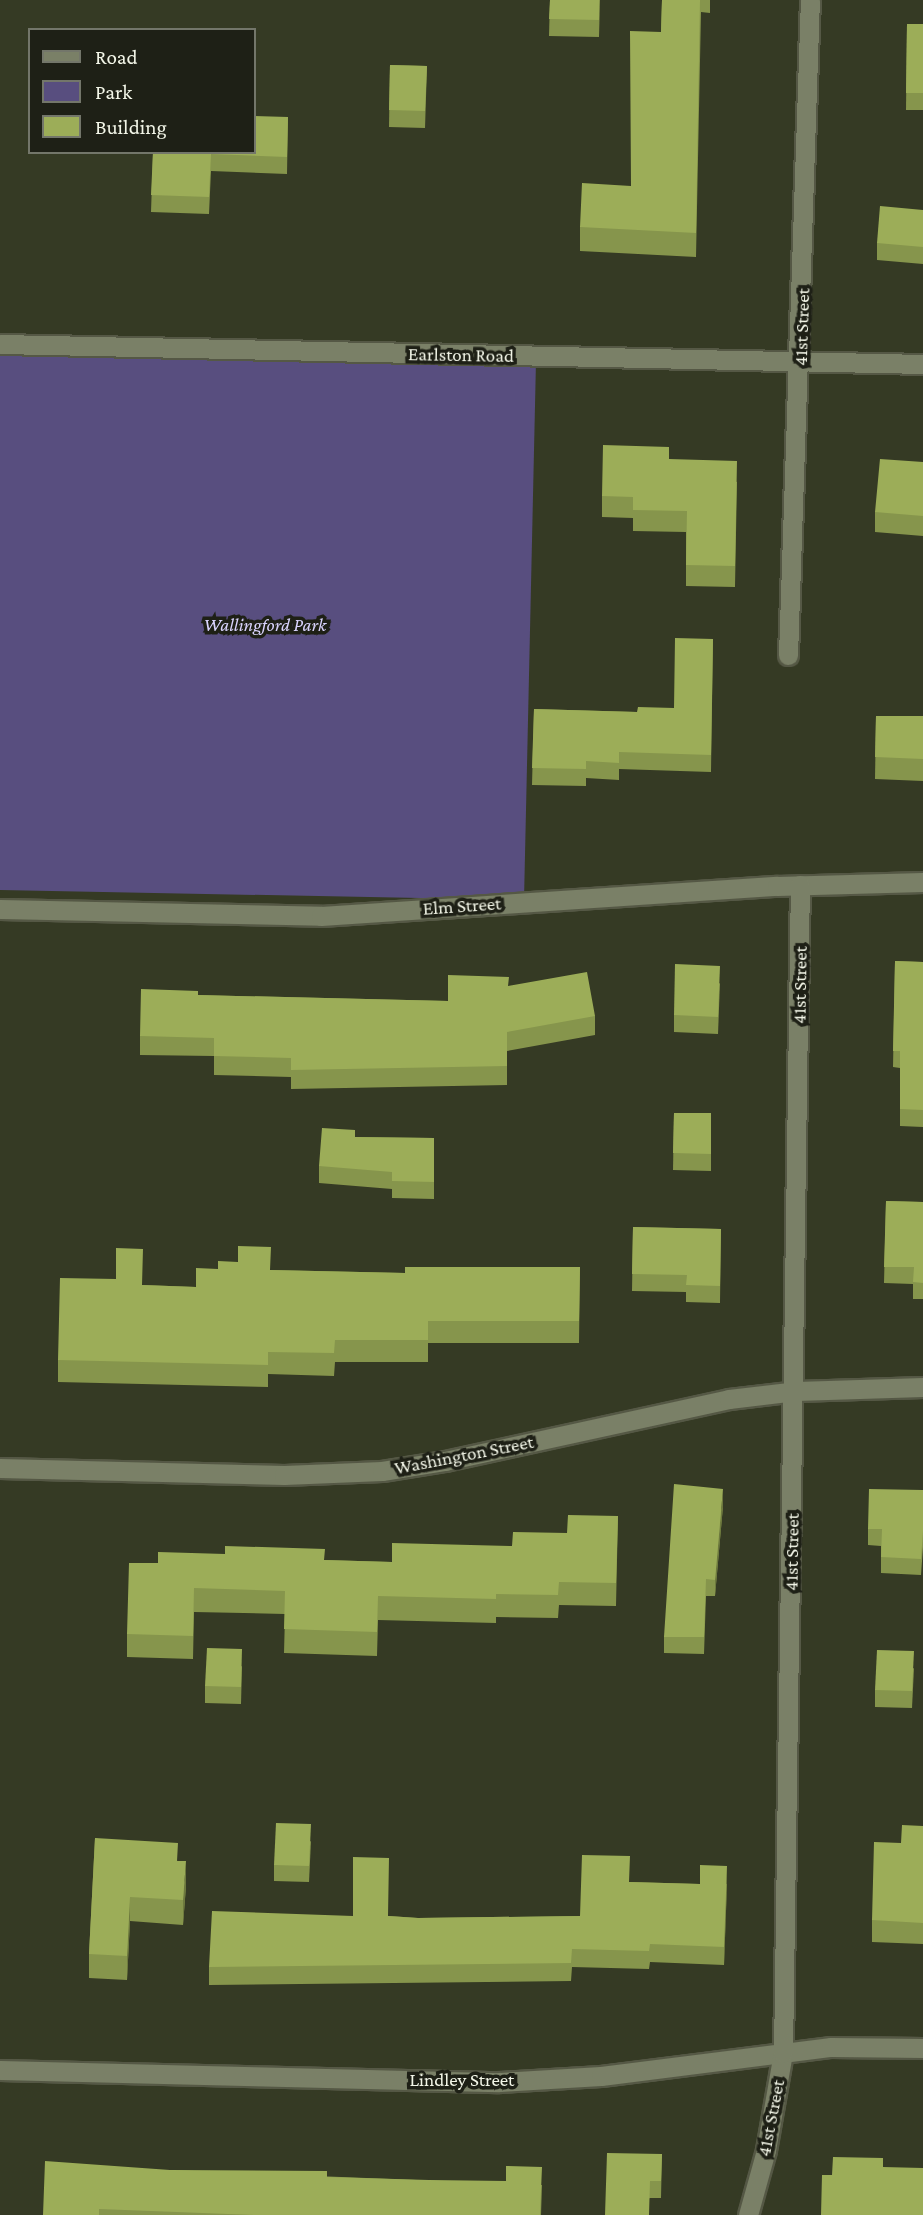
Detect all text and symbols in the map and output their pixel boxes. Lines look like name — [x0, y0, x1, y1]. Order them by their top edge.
legend — [28, 28, 256, 154]
text: Road — [95, 45, 138, 69]
text: Park — [95, 80, 132, 104]
text: Building — [95, 115, 167, 139]
street label: 41st Street — [789, 288, 815, 366]
street label: Earlston Road — [408, 343, 514, 367]
park label: Wallingford Park — [204, 614, 326, 636]
street label: Elm Street — [422, 892, 502, 920]
street label: 41st Street — [788, 946, 812, 1024]
street label: Washington Street — [392, 1430, 536, 1480]
street label: 41st Street — [780, 1513, 804, 1591]
street label: Lindley Street — [410, 2069, 514, 2091]
street label: 41st Street — [752, 2078, 790, 2158]

